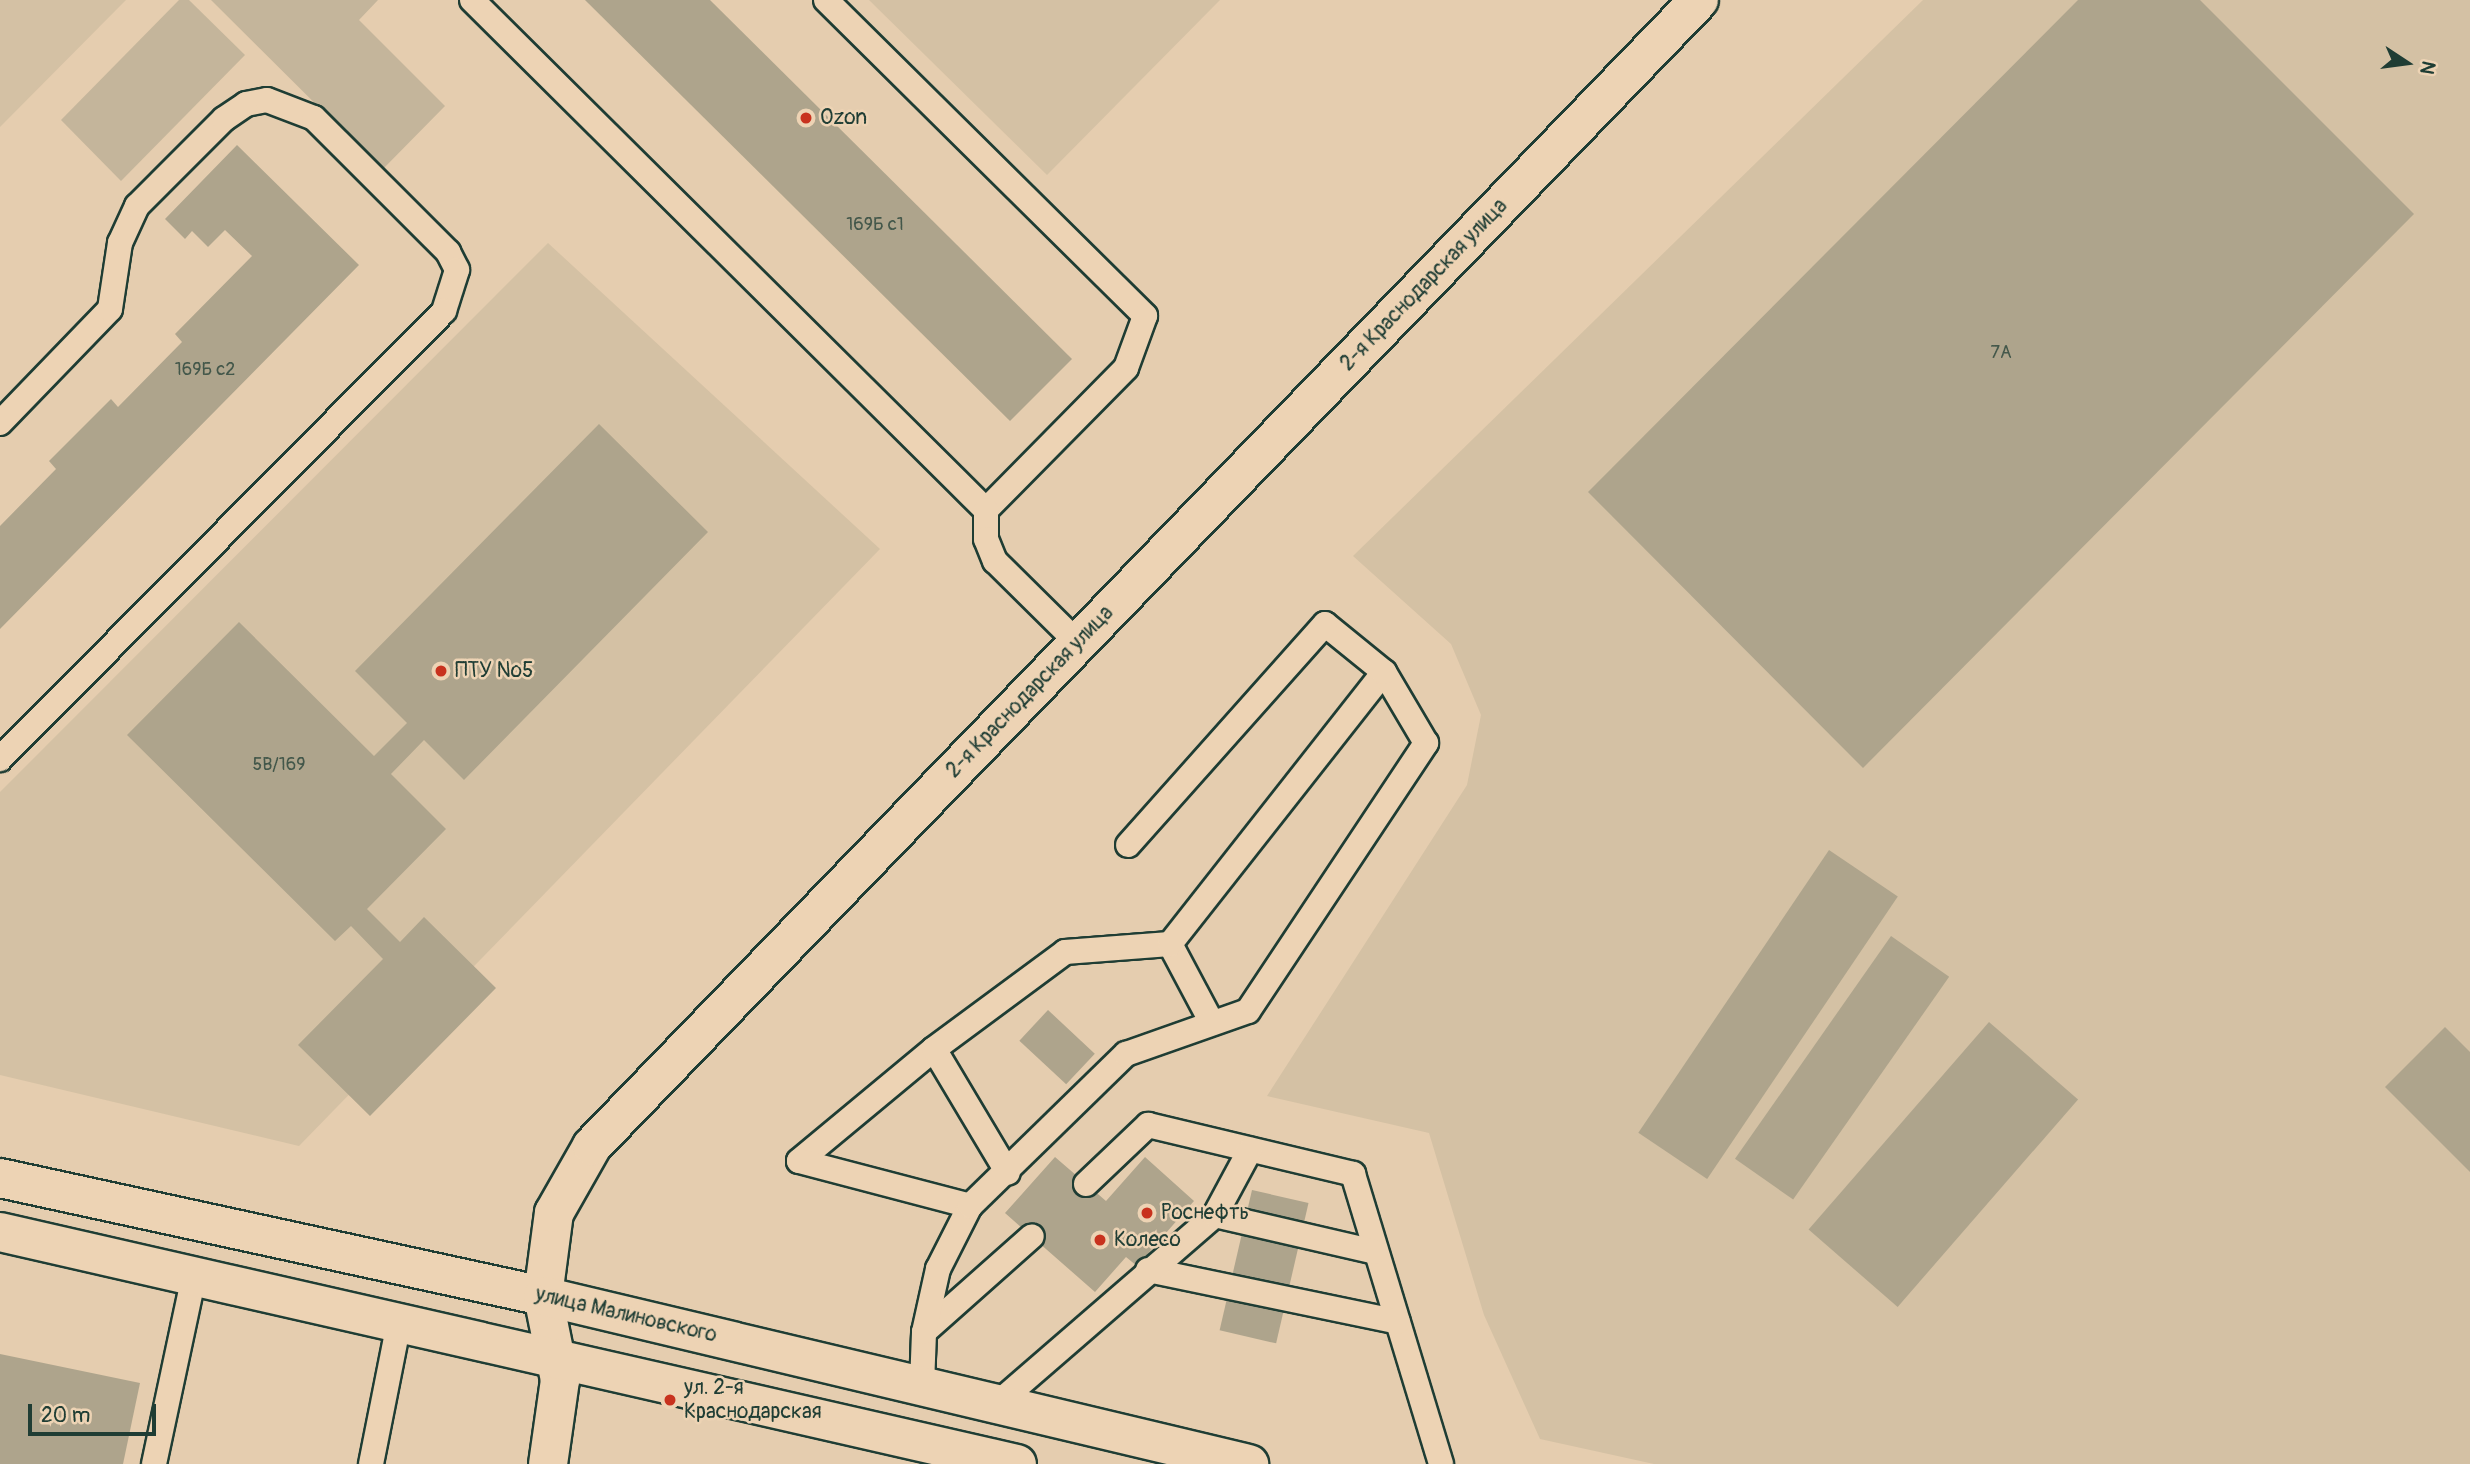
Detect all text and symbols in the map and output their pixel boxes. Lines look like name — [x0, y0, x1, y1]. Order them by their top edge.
north arrow — [2372, 28, 2442, 98]
text: N — [2414, 59, 2441, 77]
place label: Ozon — [820, 105, 867, 131]
marker: Ozon — [798, 110, 814, 126]
street label: 2-я Краснодарская улица — [1335, 194, 1513, 376]
house number: 169Б с1 — [846, 214, 904, 236]
house number: 7А — [1990, 342, 2012, 364]
house number: 169Б с2 — [175, 359, 235, 381]
street label: 2-я Краснодарская улица — [941, 601, 1119, 783]
place label: ПТУ №5 — [455, 658, 533, 684]
marker: ПТУ №5 — [433, 663, 449, 679]
house number: 5В/169 — [252, 754, 306, 776]
place label: Роснефть — [1161, 1200, 1249, 1226]
marker: Роснефть — [1139, 1205, 1155, 1221]
place label: Колесо — [1114, 1227, 1181, 1253]
marker: Колесо — [1092, 1232, 1108, 1248]
street label: улица Малиновского — [533, 1282, 719, 1348]
place label: ул. 2-я Краснодарская — [684, 1375, 822, 1425]
scale bar — [32, 1390, 159, 1434]
marker: ул. 2-я Краснодарская — [662, 1392, 678, 1408]
text: 20 m — [41, 1402, 90, 1429]

